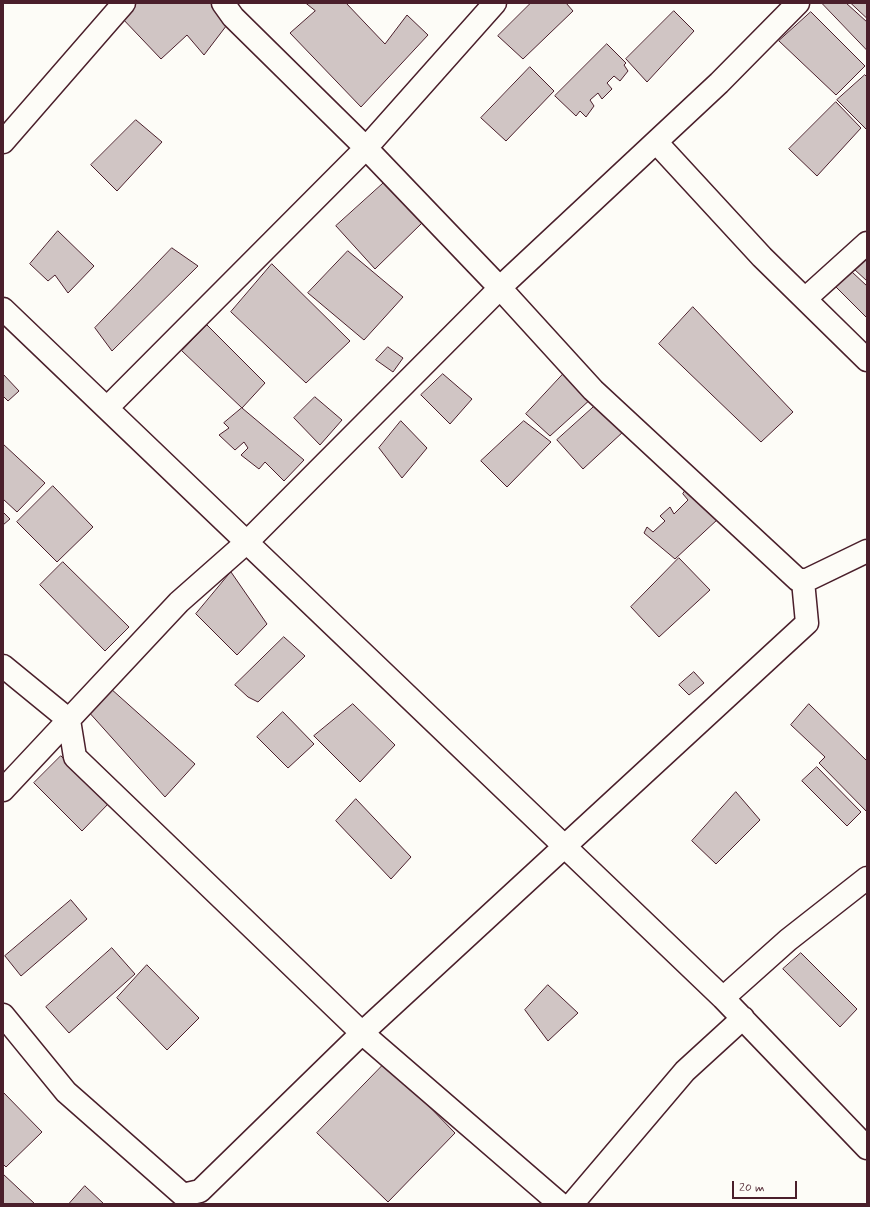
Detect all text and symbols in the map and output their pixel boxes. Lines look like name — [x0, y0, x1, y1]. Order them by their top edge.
scale bar — [734, 1173, 799, 1199]
text: 20 m — [739, 1180, 765, 1196]

